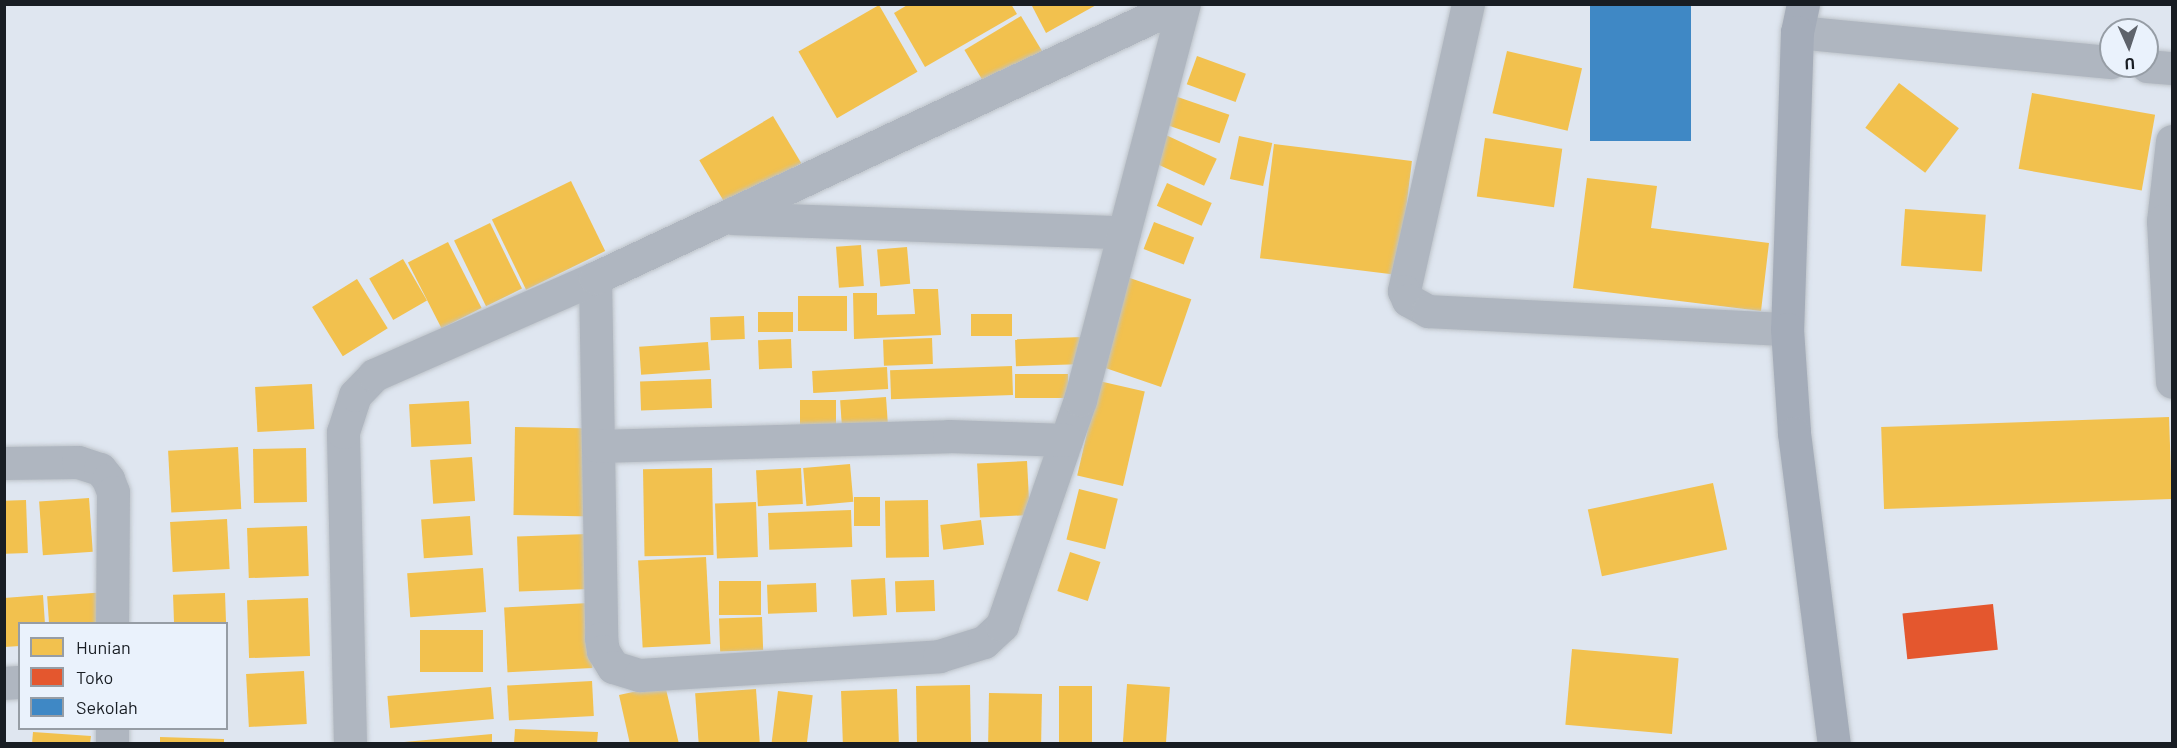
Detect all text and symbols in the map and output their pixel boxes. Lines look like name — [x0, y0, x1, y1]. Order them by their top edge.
north arrow — [2099, 18, 2159, 78]
text: U — [2124, 55, 2135, 74]
legend — [18, 622, 228, 730]
text: Hunian — [76, 636, 131, 658]
text: Toko — [76, 666, 113, 688]
text: Sekolah — [76, 696, 138, 718]

